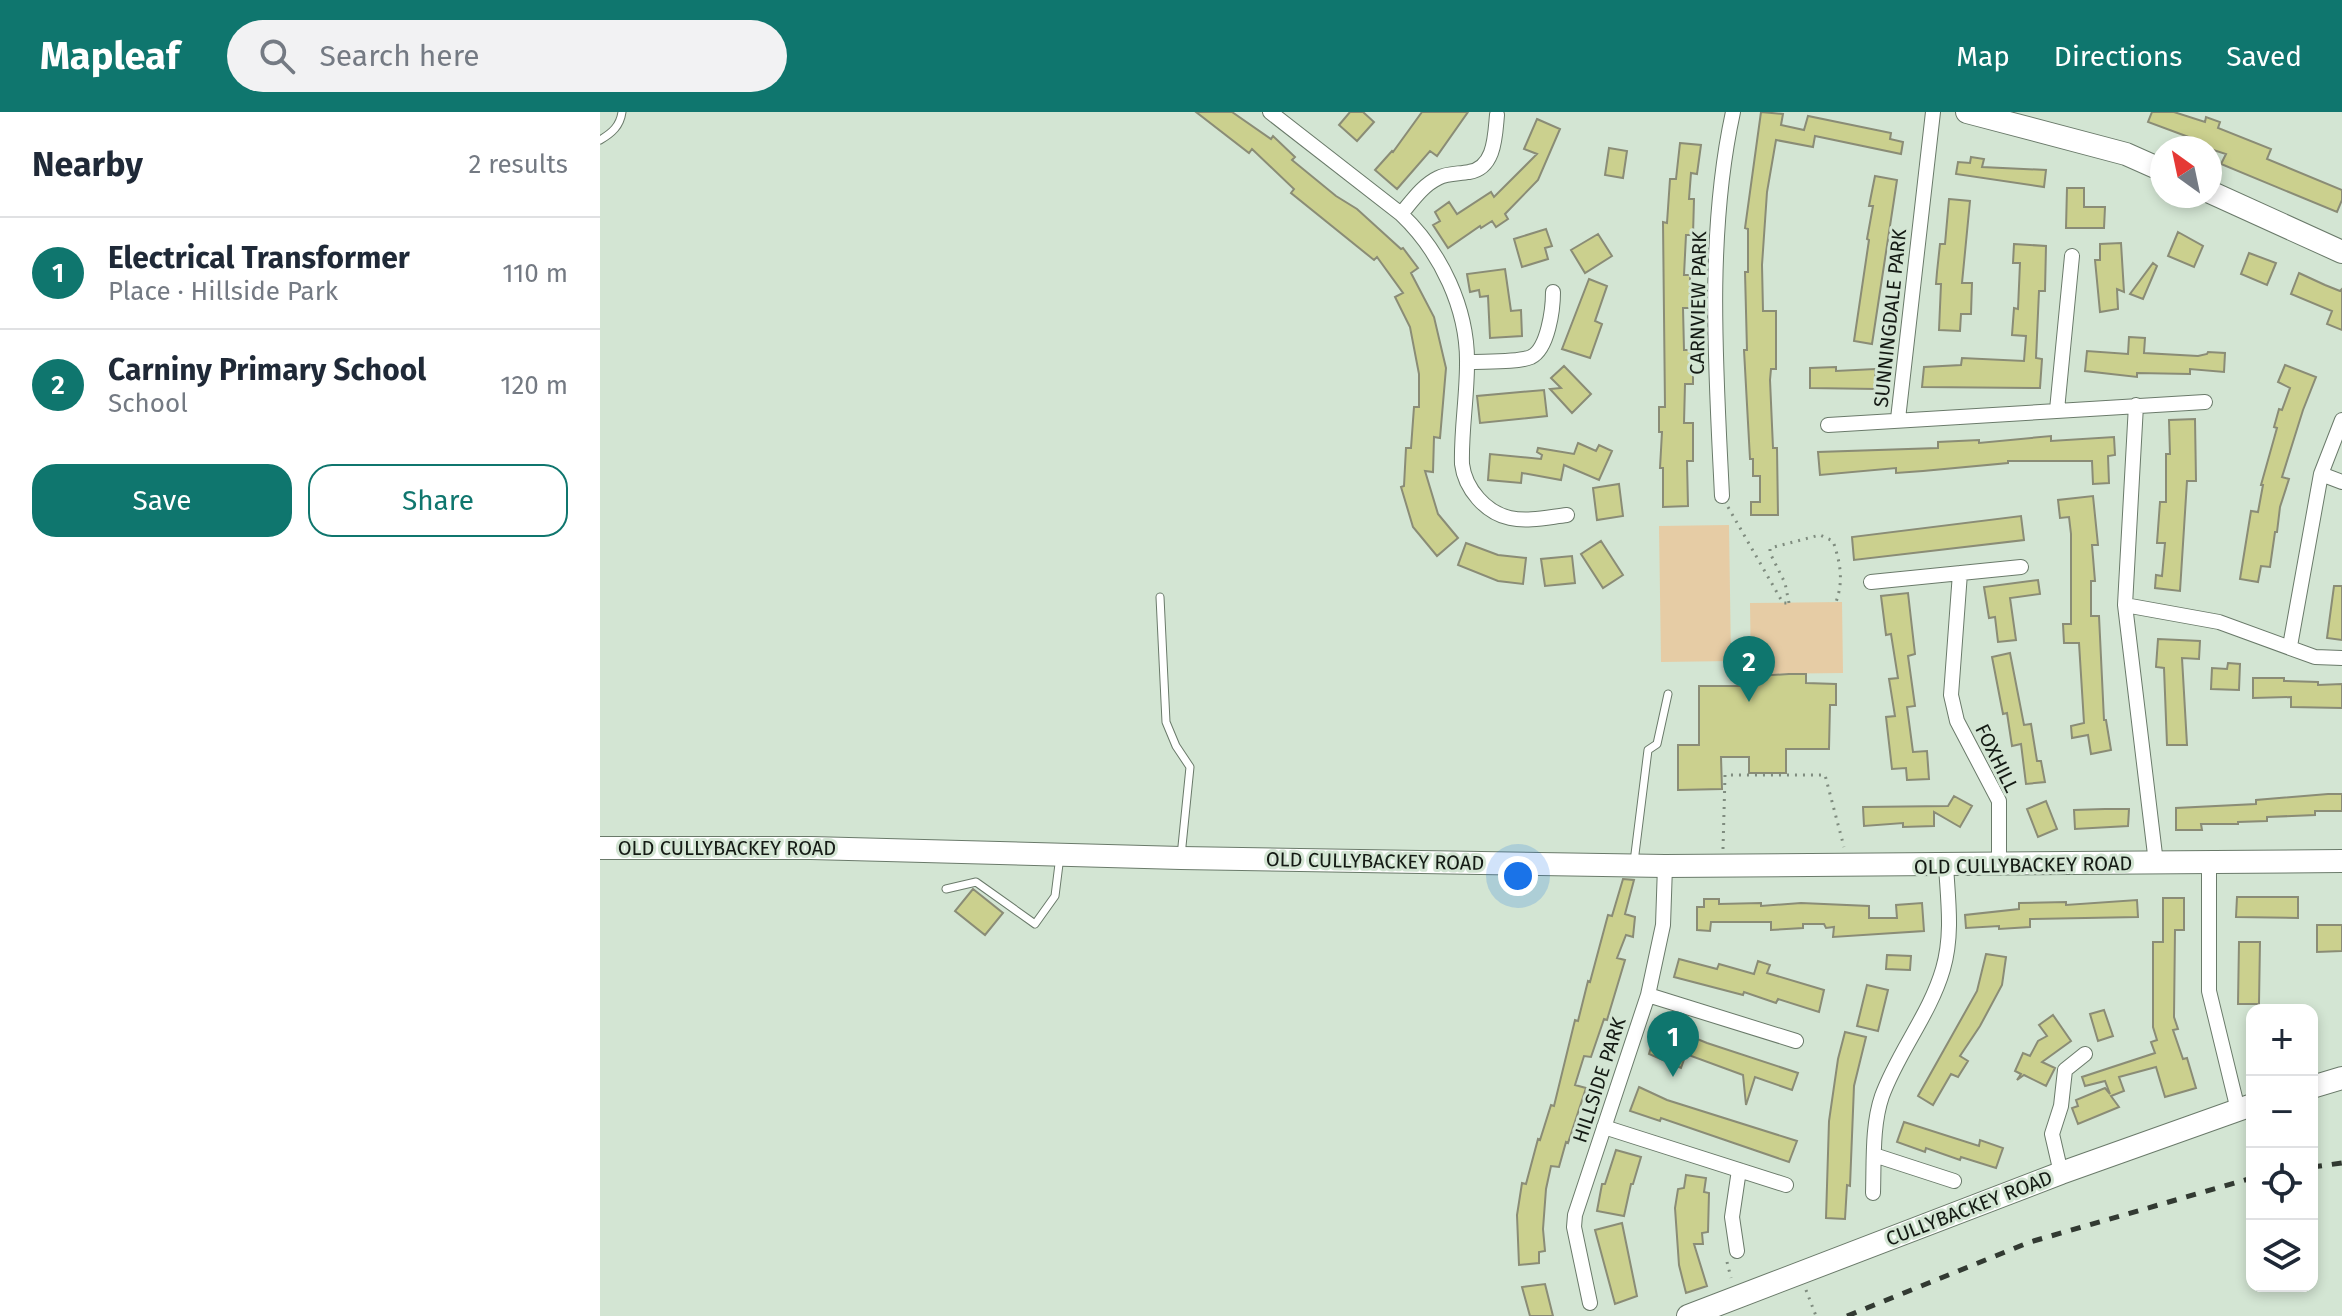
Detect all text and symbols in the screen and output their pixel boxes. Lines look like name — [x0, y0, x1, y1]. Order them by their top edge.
search box — [227, 20, 787, 92]
text: Mapleaf — [40, 33, 179, 79]
icon: search — [255, 34, 299, 78]
text: Search here — [319, 38, 480, 74]
text: Map — [1956, 40, 2010, 73]
text: Directions — [2054, 40, 2182, 73]
text: Saved — [2226, 40, 2302, 73]
north arrow — [2150, 136, 2222, 208]
text: Nearby — [32, 144, 143, 185]
text: 2 results — [468, 149, 568, 180]
street label: SUNNINGDALE PARK — [1869, 227, 1911, 409]
street label: CARNVIEW PARK — [1685, 231, 1711, 375]
text: Electrical Transformer — [108, 240, 410, 276]
text: 1 — [52, 258, 64, 289]
text: 110 m — [502, 258, 568, 289]
text: Place · Hillside Park — [108, 276, 338, 307]
text: Carniny Primary School — [108, 352, 426, 388]
text: 2 — [51, 370, 65, 401]
text: 120 m — [500, 370, 568, 401]
text: School — [108, 388, 188, 419]
button: Save — [32, 464, 292, 537]
button: Share — [308, 464, 568, 537]
pin: 2 — [1723, 636, 1775, 702]
street label: FOXHILL — [1970, 720, 2024, 796]
street label: OLD CULLYBACKEY ROAD — [618, 836, 836, 860]
street label: OLD CULLYBACKEY ROAD — [1266, 847, 1484, 875]
street label: OLD CULLYBACKEY ROAD — [1914, 851, 2132, 879]
your location — [1498, 856, 1538, 896]
map controls — [2246, 1004, 2318, 1292]
button: + — [2246, 1004, 2318, 1076]
pin: 1 — [1647, 1011, 1699, 1077]
street label: HILLSIDE PARK — [1567, 1014, 1631, 1146]
button: − — [2246, 1076, 2318, 1148]
button: locate — [2246, 1148, 2318, 1220]
street label: CULLYBACKEY ROAD — [1882, 1165, 2056, 1251]
button: layers — [2246, 1220, 2318, 1292]

